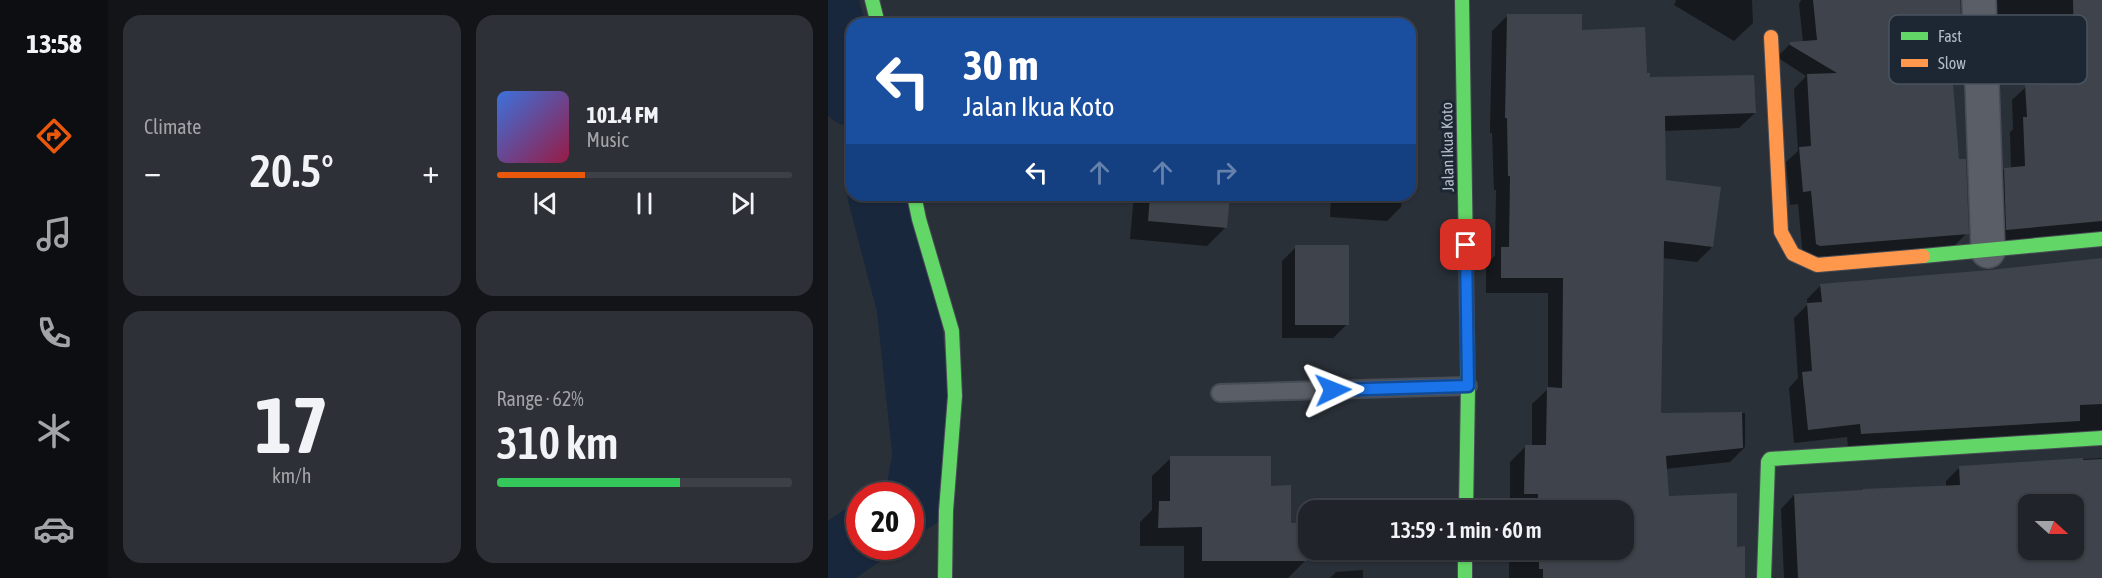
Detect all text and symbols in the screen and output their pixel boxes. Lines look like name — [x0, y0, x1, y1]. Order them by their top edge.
legend — [1889, 15, 2087, 84]
text: Fast — [1938, 27, 1962, 45]
text: 13:58 — [26, 28, 82, 59]
text: 30 m — [963, 41, 1038, 89]
icon: left — [864, 42, 942, 120]
text: Slow — [1938, 54, 1966, 72]
text: Jalan Ikua Koto — [963, 91, 1114, 122]
text: 101.4 FM — [587, 102, 658, 128]
street label: Jalan Ikua Koto — [1437, 102, 1457, 192]
icon: directions — [33, 115, 75, 157]
text: Climate — [144, 115, 201, 138]
text: Music — [587, 128, 629, 151]
text: 20.5° — [250, 145, 334, 197]
text: − — [144, 152, 161, 190]
text: + — [422, 152, 439, 190]
icon: left — [1020, 156, 1053, 189]
icon: ahead — [1083, 156, 1116, 189]
icon: ahead — [1146, 156, 1179, 189]
icon: right — [1209, 156, 1242, 189]
icon: previous — [529, 187, 562, 220]
icon: pause — [628, 187, 661, 220]
icon: next — [726, 187, 759, 220]
icon: music — [33, 213, 75, 255]
pin — [1440, 219, 1491, 270]
icon: arrive — [1449, 228, 1482, 261]
icon: phone — [33, 312, 75, 354]
position arrow — [1301, 358, 1365, 422]
text: 17 — [255, 380, 328, 470]
text: Range · 62% — [497, 387, 584, 410]
icon: climate — [33, 410, 75, 452]
text: 310 km — [497, 417, 618, 469]
text: km/h — [272, 464, 312, 487]
speed limit sign: 20 — [846, 482, 924, 560]
north arrow — [2018, 494, 2084, 560]
map controls — [2018, 494, 2084, 560]
icon: car — [33, 508, 75, 550]
text: 13:59 · 1 min · 60 m — [1390, 517, 1542, 543]

